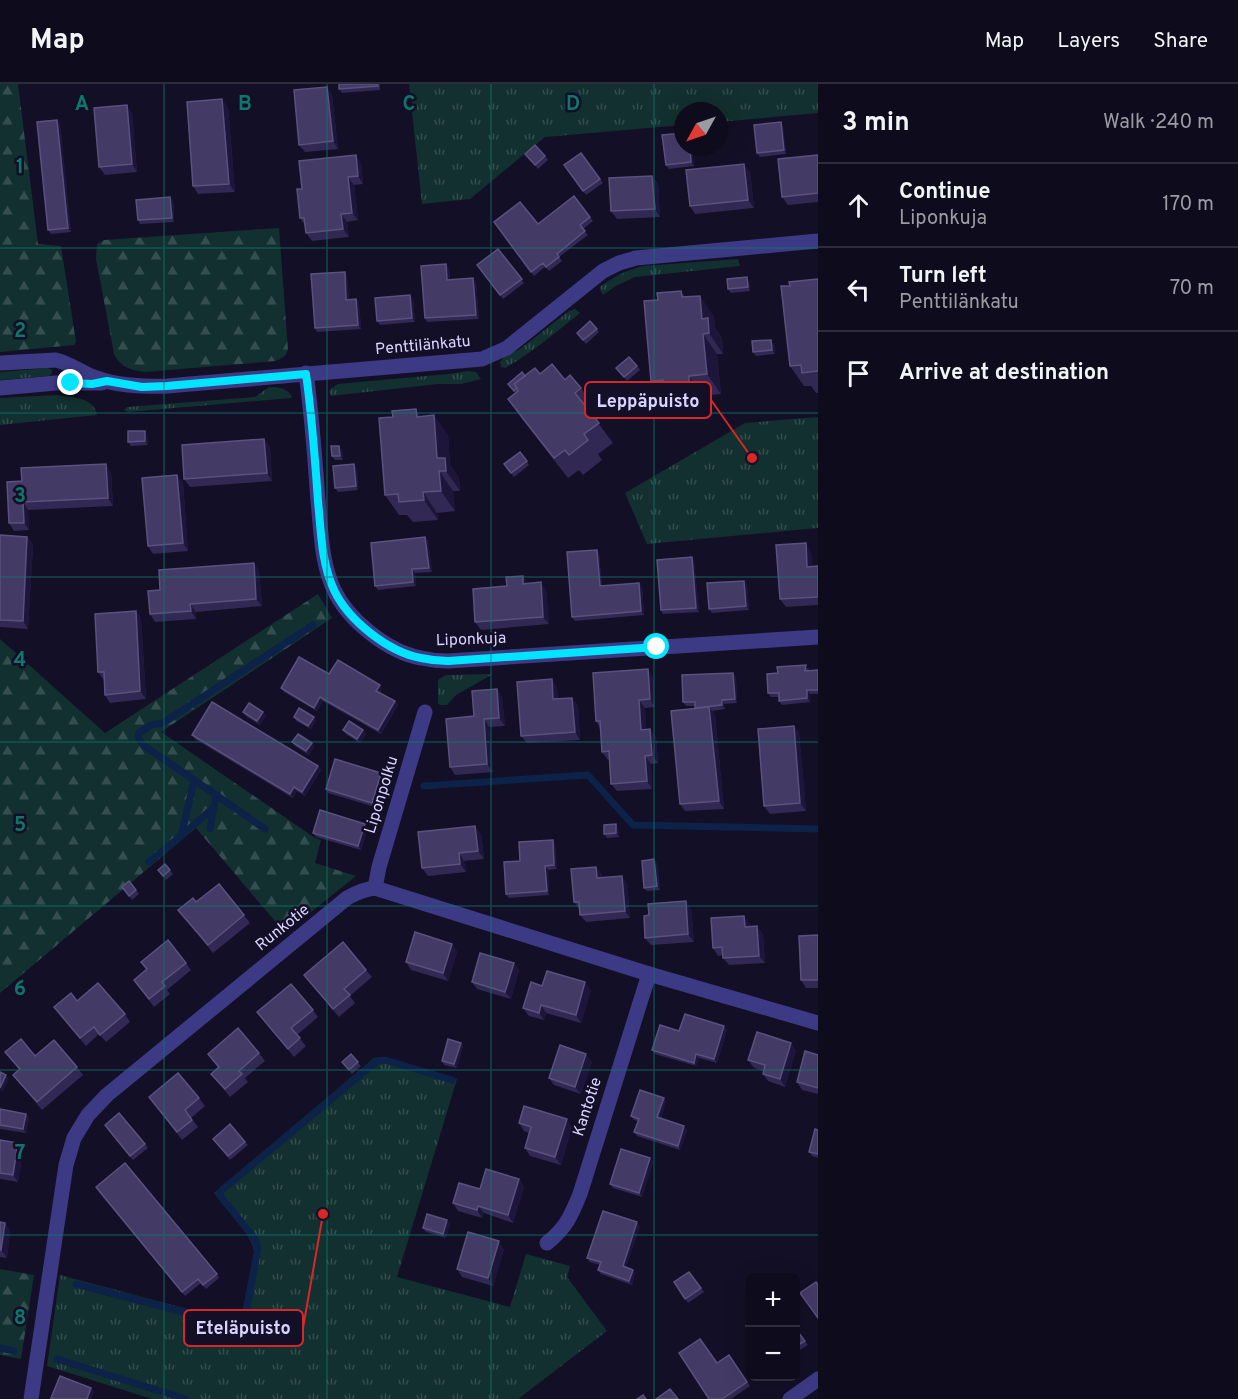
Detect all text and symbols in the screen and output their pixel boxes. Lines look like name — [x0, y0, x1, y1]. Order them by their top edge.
text: Map — [30, 23, 85, 59]
text: Map — [985, 28, 1024, 55]
text: Layers — [1057, 28, 1120, 55]
text: Share — [1153, 28, 1208, 55]
text: A — [75, 92, 89, 118]
text: B — [238, 92, 252, 118]
text: C — [403, 92, 415, 118]
text: D — [566, 92, 580, 118]
north arrow — [674, 102, 728, 156]
text: 3 min — [842, 107, 910, 140]
text: Walk · 240 m — [1103, 110, 1214, 136]
text: 1 — [16, 155, 24, 181]
text: Continue — [899, 179, 990, 206]
icon: ahead — [842, 189, 875, 222]
text: 170 m — [1162, 192, 1214, 218]
text: Liponkuja — [899, 206, 987, 232]
text: Turn left — [899, 263, 987, 290]
icon: left — [842, 273, 875, 306]
text: 70 m — [1170, 276, 1214, 302]
text: Penttilänkatu — [899, 290, 1019, 316]
text: 2 — [14, 319, 26, 345]
street label: Penttilänkatu — [374, 332, 472, 360]
icon: arrive — [842, 357, 875, 390]
text: Arrive at destination — [899, 360, 1109, 387]
route end — [57, 369, 83, 395]
callout: Leppäpuisto — [585, 382, 711, 418]
text: Leppäpuisto — [597, 391, 699, 414]
text: 3 — [14, 484, 26, 510]
street label: Liponkuja — [435, 629, 507, 651]
route start — [643, 633, 669, 659]
text: 4 — [14, 648, 26, 674]
street label: Liponpolku — [361, 754, 403, 836]
text: 5 — [14, 813, 26, 839]
street label: Runkotie — [252, 900, 314, 956]
text: 6 — [14, 977, 26, 1003]
street label: Kantotie — [569, 1075, 607, 1139]
text: 7 — [15, 1141, 25, 1167]
map controls — [746, 1273, 800, 1381]
button: + — [746, 1273, 800, 1327]
text: 8 — [14, 1306, 26, 1332]
callout: Eteläpuisto — [184, 1310, 303, 1346]
text: Eteläpuisto — [195, 1318, 291, 1341]
button: − — [746, 1327, 800, 1381]

